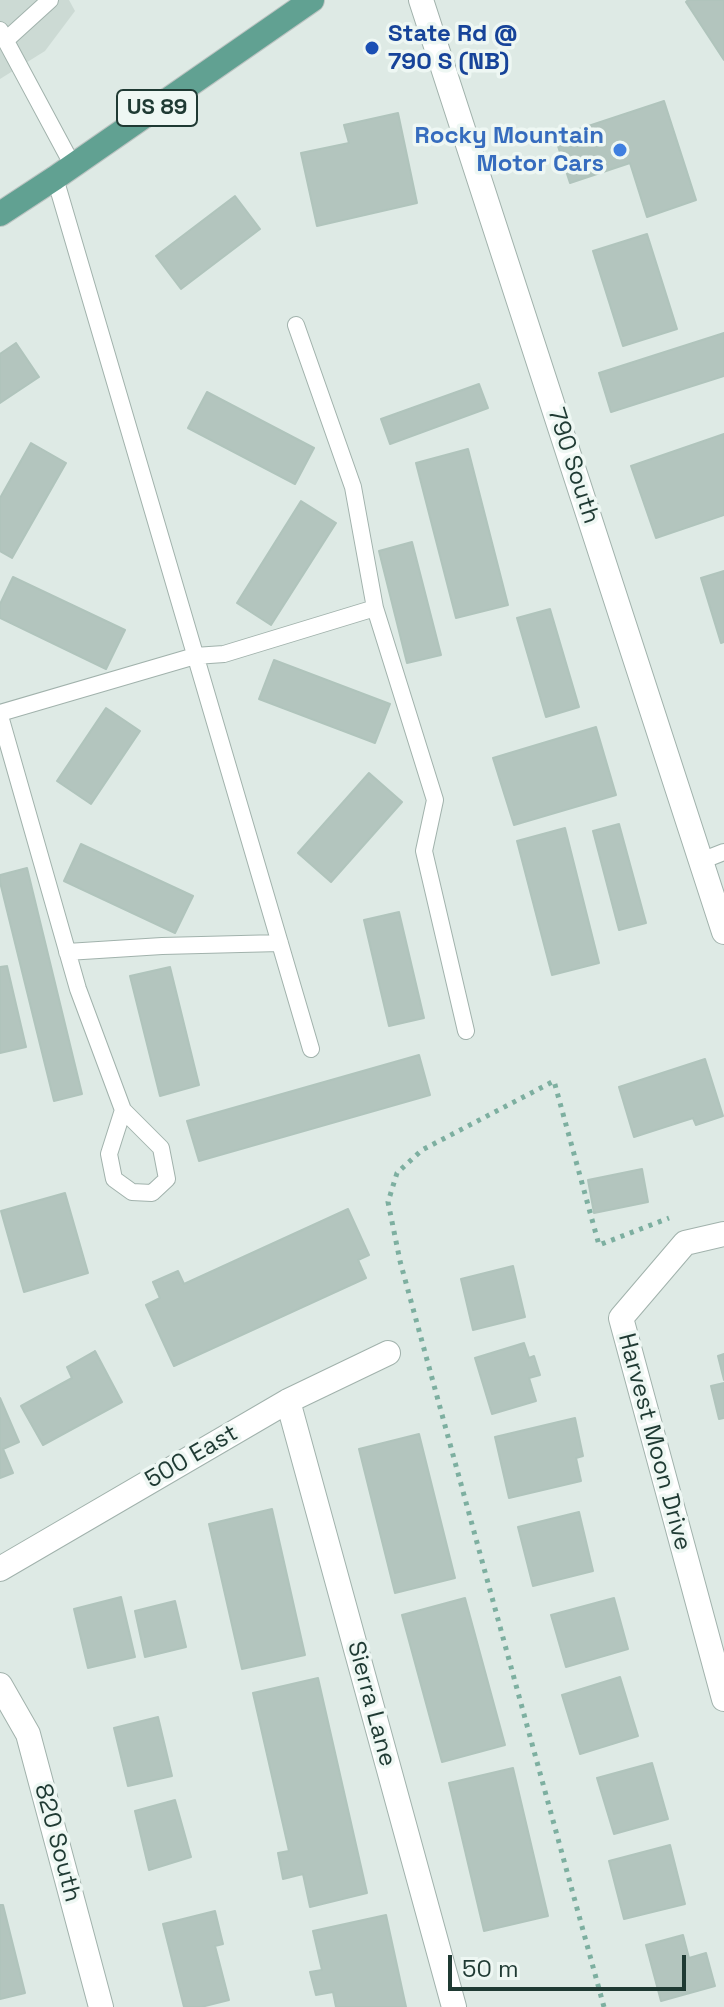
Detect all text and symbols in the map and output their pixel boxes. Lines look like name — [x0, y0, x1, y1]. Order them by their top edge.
place label: State Rd @ 790 S (NB) — [388, 20, 518, 76]
marker: State Rd @ 790 S (NB) — [363, 39, 381, 57]
road number: US 89 — [117, 90, 197, 126]
place label: Rocky Mountain Motor Cars — [415, 122, 604, 178]
marker: Rocky Mountain Motor Cars — [611, 141, 629, 159]
street label: 790 South — [541, 405, 605, 527]
street label: Harvest Moon Drive — [611, 1330, 697, 1554]
street label: 500 East — [141, 1419, 243, 1495]
street label: Sierra Lane — [340, 1638, 402, 1770]
street label: 820 South — [27, 1781, 87, 1905]
scale bar — [452, 1939, 690, 1989]
text: 50 m — [462, 1953, 519, 1984]

